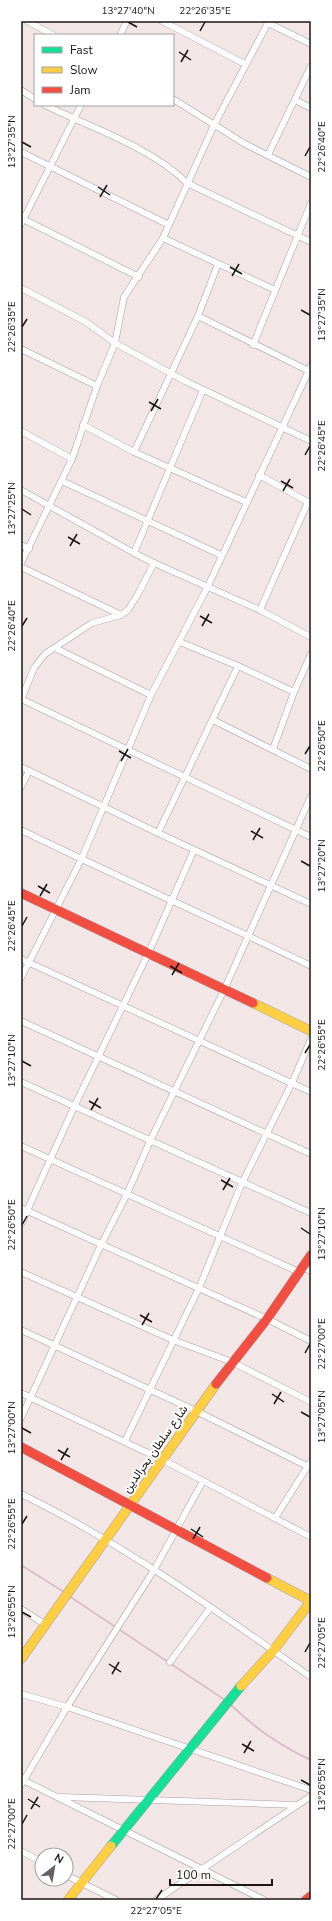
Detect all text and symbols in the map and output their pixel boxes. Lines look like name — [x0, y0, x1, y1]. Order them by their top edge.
text: 13°27'40"N — [101, 4, 155, 18]
text: 22°26'35"E — [179, 4, 231, 18]
legend — [34, 34, 174, 106]
text: Fast — [70, 42, 93, 58]
text: Slow — [70, 62, 98, 78]
text: Jam — [69, 82, 91, 98]
text: 13°27'35"N — [5, 115, 19, 169]
text: 22°26'40"E — [315, 121, 329, 173]
text: 13°27'35"N — [315, 288, 329, 342]
text: 22°26'35"E — [5, 301, 19, 353]
text: 22°26'45"E — [315, 420, 329, 472]
text: 13°27'25"N — [5, 482, 19, 536]
text: 22°26'40"E — [5, 600, 19, 652]
text: 22°26'50"E — [315, 720, 329, 772]
text: 13°27'20"N — [315, 839, 329, 893]
text: 22°26'45"E — [5, 900, 19, 952]
text: 22°26'55"E — [315, 1019, 329, 1071]
text: 13°27'10"N — [5, 1034, 19, 1088]
text: 22°26'50"E — [5, 1199, 19, 1251]
text: 13°27'10"N — [315, 1207, 329, 1261]
text: 22°27'00"E — [315, 1318, 329, 1370]
text: 13°27'05"N — [315, 1390, 329, 1444]
text: 13°27'00"N — [5, 1401, 19, 1455]
street label: شارع سلطان بحرالدين — [119, 1402, 192, 1497]
text: 22°26'55"E — [5, 1498, 19, 1550]
text: 13°26'55"N — [5, 1585, 19, 1639]
text: 22°27'05"E — [315, 1617, 329, 1669]
text: 13°26'55"N — [315, 1758, 329, 1812]
text: 22°27'00"E — [5, 1798, 19, 1850]
north arrow — [34, 1847, 74, 1887]
text: N — [52, 1850, 66, 1867]
scale bar — [170, 1861, 272, 1887]
text: 100 m — [176, 1867, 211, 1883]
text: 22°27'05"E — [130, 1904, 182, 1918]

